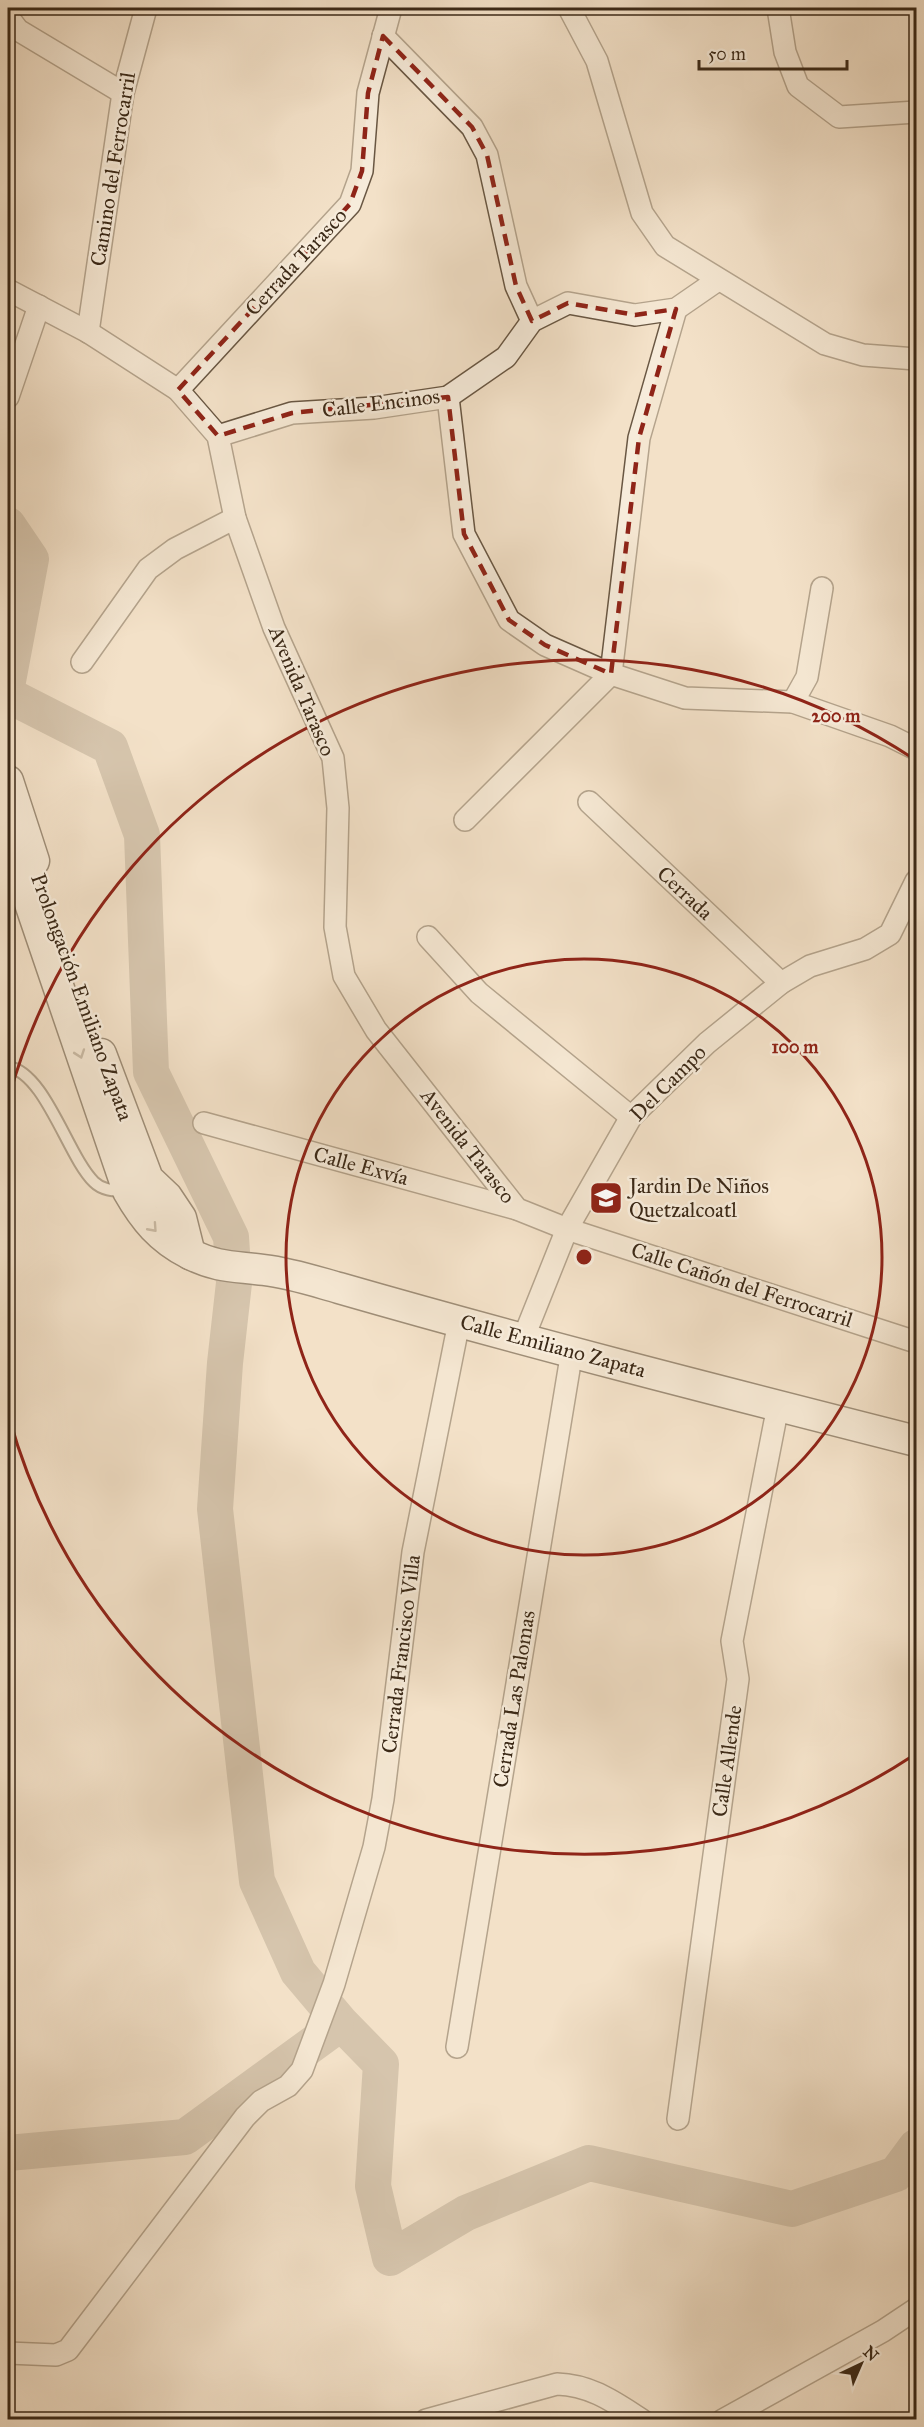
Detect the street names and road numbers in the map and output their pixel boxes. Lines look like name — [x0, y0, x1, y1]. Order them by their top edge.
street label: Camino del Ferrocarril — [85, 70, 141, 268]
street label: Cerrada Tarasco — [240, 203, 353, 321]
street label: Calle Encinos — [321, 383, 441, 423]
street label: Avenida Tarasco — [263, 621, 341, 760]
street label: Cerrada — [652, 861, 718, 925]
street label: Prolongación Emiliano Zapata — [25, 870, 139, 1124]
street label: Del Campo — [624, 1039, 712, 1127]
street label: Avenida Tarasco — [414, 1082, 521, 1209]
street label: Calle Exvía — [311, 1141, 411, 1191]
street label: Calle Cañón del Ferrocarril — [628, 1237, 857, 1333]
street label: Calle Emiliano Zapata — [457, 1309, 649, 1383]
street label: Cerrada Francisco Villa — [376, 1553, 426, 1755]
street label: Cerrada Las Palomas — [487, 1608, 541, 1790]
street label: Calle Allende — [706, 1703, 748, 1819]

